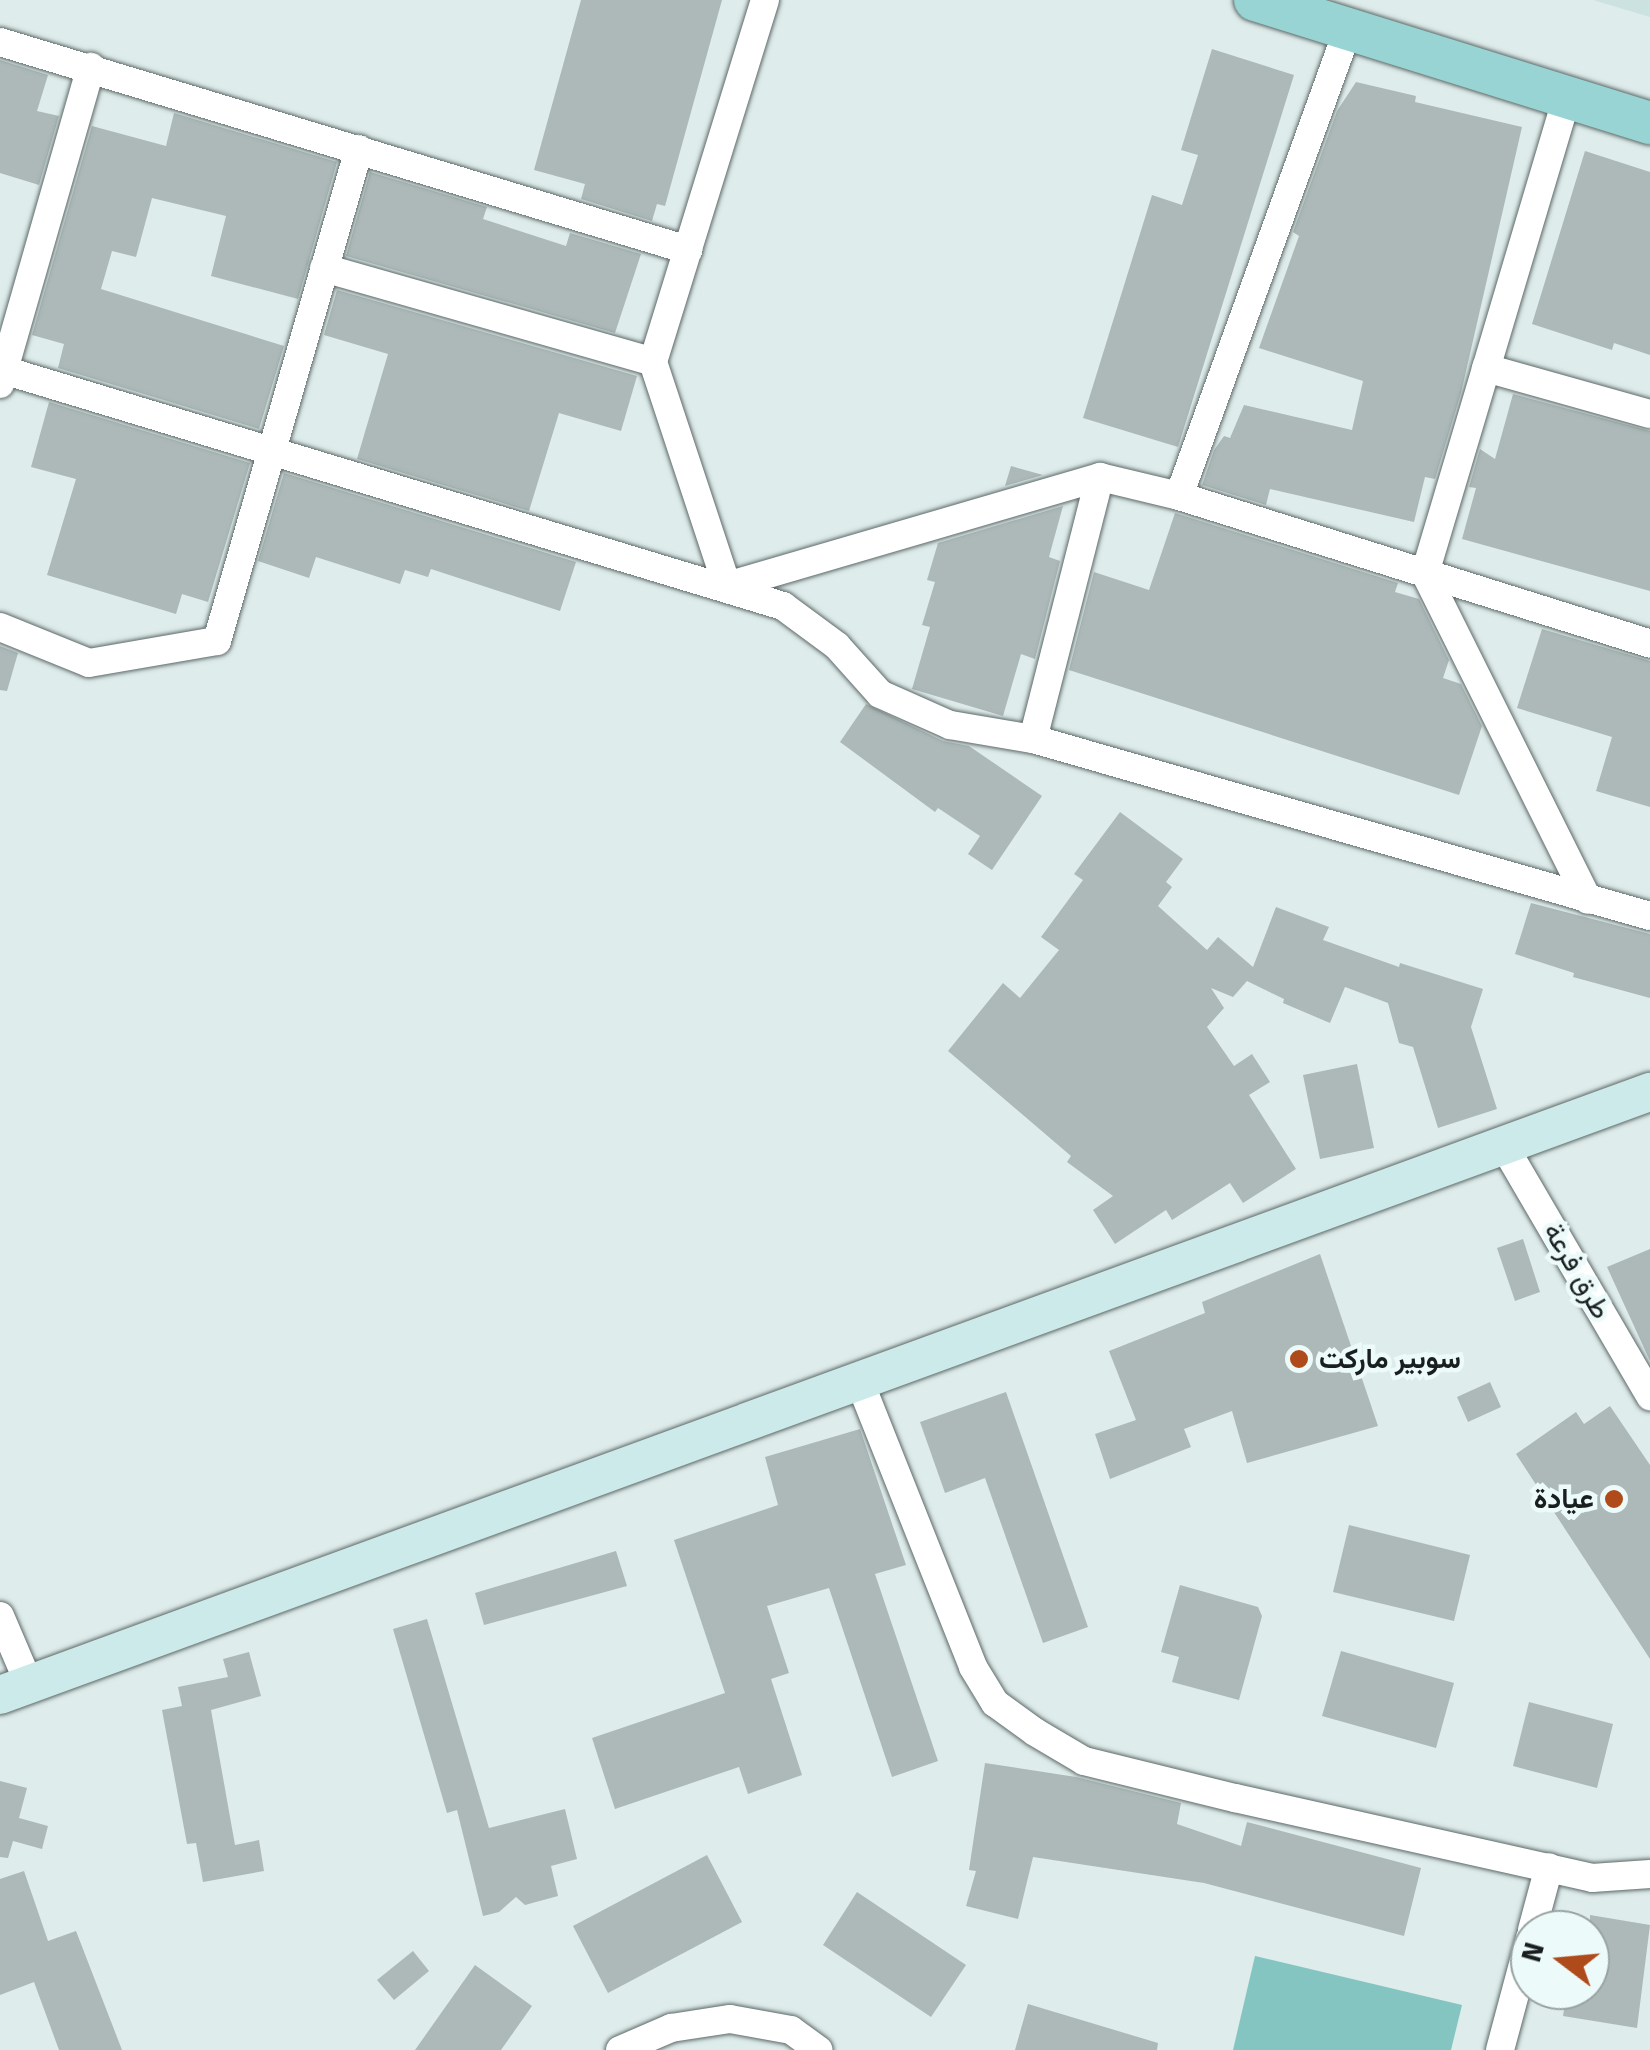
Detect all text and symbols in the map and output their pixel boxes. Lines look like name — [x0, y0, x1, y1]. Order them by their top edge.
street label: طرق فرعة — [1536, 1217, 1618, 1325]
place label: سوبير ماركت — [1319, 1342, 1461, 1376]
marker: سوبير ماركت — [1288, 1348, 1310, 1370]
place label: عيادة — [1534, 1482, 1594, 1516]
marker: عيادة — [1603, 1488, 1625, 1510]
north arrow — [1510, 1910, 1610, 2010]
text: N — [1514, 1939, 1551, 1966]

